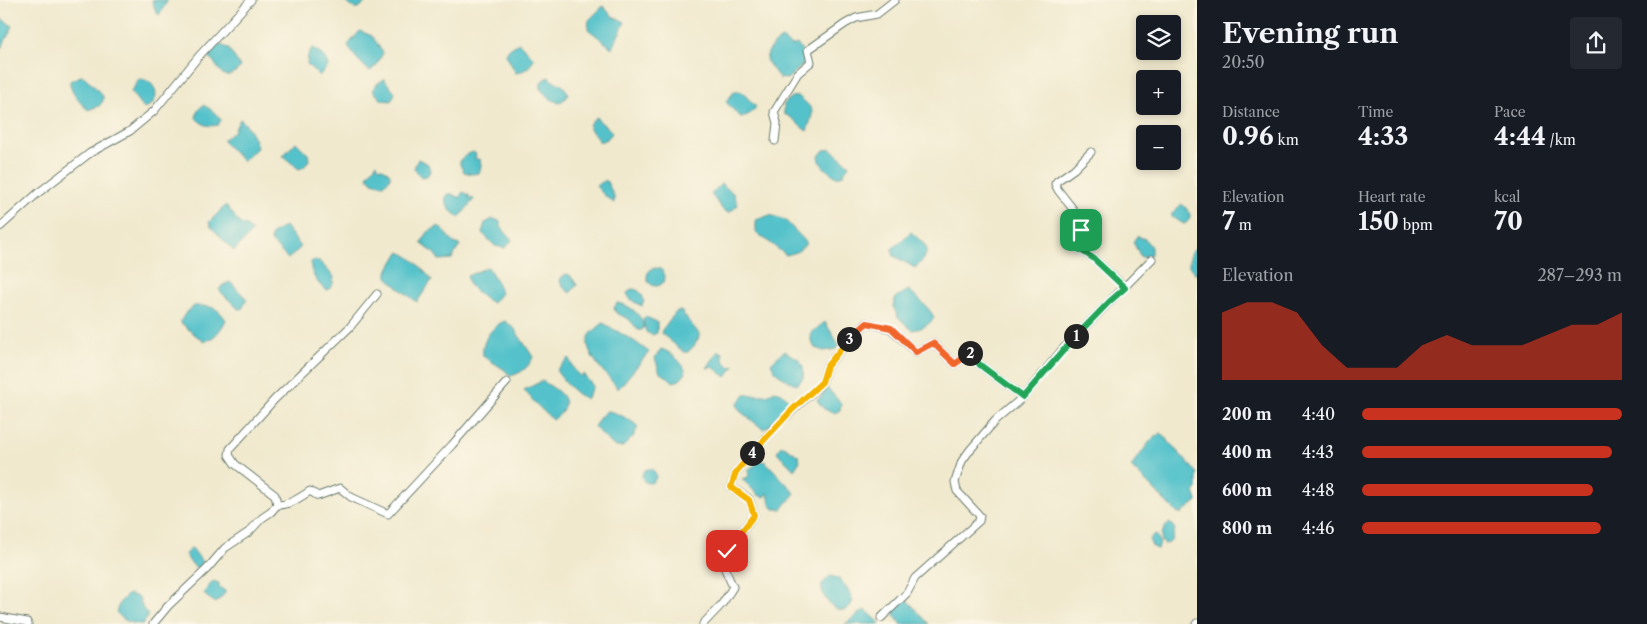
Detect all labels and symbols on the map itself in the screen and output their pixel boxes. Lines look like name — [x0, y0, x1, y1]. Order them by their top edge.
pin — [1060, 209, 1102, 251]
pin: 1 — [1064, 324, 1088, 348]
pin: 3 — [836, 326, 862, 352]
pin: 2 — [958, 340, 982, 366]
pin: 4 — [740, 440, 764, 466]
pin — [706, 530, 748, 572]

